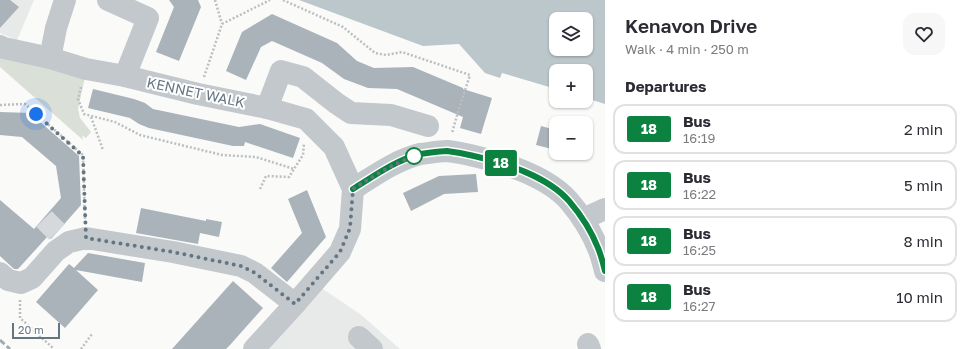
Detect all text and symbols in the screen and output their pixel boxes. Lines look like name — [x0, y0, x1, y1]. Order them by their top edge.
map controls — [549, 12, 593, 160]
button: layers — [549, 12, 593, 56]
button: heart — [903, 13, 945, 55]
text: Kenavon Drive — [625, 14, 757, 37]
text: Walk · 4 min · 250 m — [625, 41, 749, 57]
button: + — [549, 64, 593, 108]
street label: KENNET WALK — [145, 73, 247, 111]
text: Departures — [625, 77, 706, 95]
your location — [26, 104, 46, 124]
text: Bus — [683, 112, 711, 130]
button: − — [549, 116, 593, 160]
text: 18 — [641, 120, 657, 137]
text: 2 min — [904, 120, 943, 138]
text: 16:19 — [683, 130, 715, 146]
unlabelled marker — [405, 147, 423, 165]
line badge: 18 — [483, 150, 519, 176]
text: 18 — [493, 154, 509, 171]
text: Bus — [683, 168, 711, 186]
text: 18 — [641, 176, 657, 193]
text: 5 min — [904, 176, 943, 194]
text: 16:22 — [683, 186, 716, 202]
text: Bus — [683, 224, 711, 242]
text: 18 — [641, 232, 657, 249]
text: 8 min — [904, 232, 943, 250]
text: 16:25 — [683, 242, 716, 258]
text: Bus — [683, 280, 711, 298]
text: 18 — [641, 288, 657, 305]
text: 10 min — [896, 288, 943, 306]
text: 16:27 — [683, 298, 716, 314]
scale bar — [12, 321, 60, 340]
text: 20 m — [18, 323, 44, 336]

